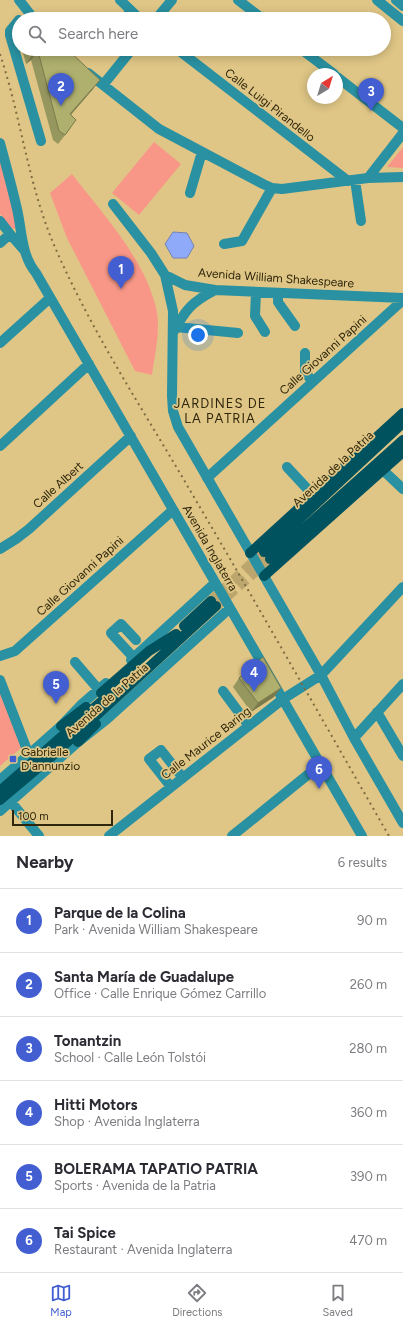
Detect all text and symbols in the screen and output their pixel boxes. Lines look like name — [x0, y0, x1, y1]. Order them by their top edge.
search box — [12, 12, 391, 56]
icon: search — [26, 23, 48, 45]
text: Search here — [58, 25, 138, 43]
street label: Calle Luigi Pirandello — [222, 65, 318, 145]
north arrow — [307, 68, 343, 104]
pin: 2 — [48, 73, 74, 106]
pin: 3 — [358, 78, 384, 111]
pin: 1 — [108, 256, 134, 289]
street label: Avenida William Shakespeare — [198, 266, 355, 290]
street label: Calle Giovanni Papini — [277, 312, 369, 398]
your location — [188, 325, 208, 345]
district label: JARDINES DE LA PATRIA — [174, 396, 266, 426]
street label: Avenida de la Patria — [290, 428, 376, 510]
street label: Calle Albert — [30, 459, 86, 511]
street label: Avenida Inglaterra — [180, 502, 240, 594]
street label: Calle Giovanni Papini — [34, 533, 126, 619]
pin: 4 — [241, 659, 267, 692]
street label: Avenida de la Patria — [63, 660, 151, 740]
pin: 5 — [43, 671, 69, 704]
street label: Calle Maurice Baring — [159, 704, 253, 782]
place label: Gabrielle D'annunzio — [21, 745, 80, 773]
marker: Gabrielle D'annunzio — [8, 754, 18, 764]
pin: 6 — [306, 756, 332, 789]
scale bar — [12, 808, 113, 827]
text: 100 m — [18, 810, 49, 823]
text: Nearby — [16, 852, 74, 872]
text: 6 results — [338, 855, 387, 870]
text: Parque de la Colina — [54, 904, 186, 922]
text: 1 — [26, 913, 32, 928]
text: 90 m — [357, 913, 387, 928]
text: Park · Avenida William Shakespeare — [54, 922, 258, 937]
text: Santa María de Guadalupe — [54, 968, 234, 986]
text: 2 — [25, 977, 33, 992]
text: 260 m — [350, 977, 387, 992]
text: Office · Calle Enrique Gómez Carrillo — [54, 986, 266, 1001]
text: Tonantzin — [54, 1032, 121, 1050]
text: 3 — [25, 1041, 33, 1056]
text: 280 m — [349, 1041, 387, 1056]
text: School · Calle León Tolstói — [54, 1050, 206, 1065]
text: Hitti Motors — [54, 1096, 138, 1114]
text: 4 — [25, 1105, 33, 1120]
text: 360 m — [350, 1105, 387, 1120]
text: Shop · Avenida Inglaterra — [54, 1114, 200, 1129]
text: BOLERAMA TAPATIO PATRIA — [54, 1160, 258, 1178]
text: 5 — [25, 1169, 33, 1184]
text: 390 m — [350, 1169, 387, 1184]
text: Sports · Avenida de la Patria — [54, 1178, 216, 1193]
text: Tai Spice — [54, 1224, 116, 1242]
text: 6 — [25, 1233, 33, 1248]
text: 470 m — [349, 1233, 387, 1248]
text: Restaurant · Avenida Inglaterra — [54, 1242, 232, 1257]
tab: Map — [50, 1282, 72, 1319]
tab: Directions — [172, 1282, 222, 1319]
tab: Saved — [323, 1282, 353, 1319]

